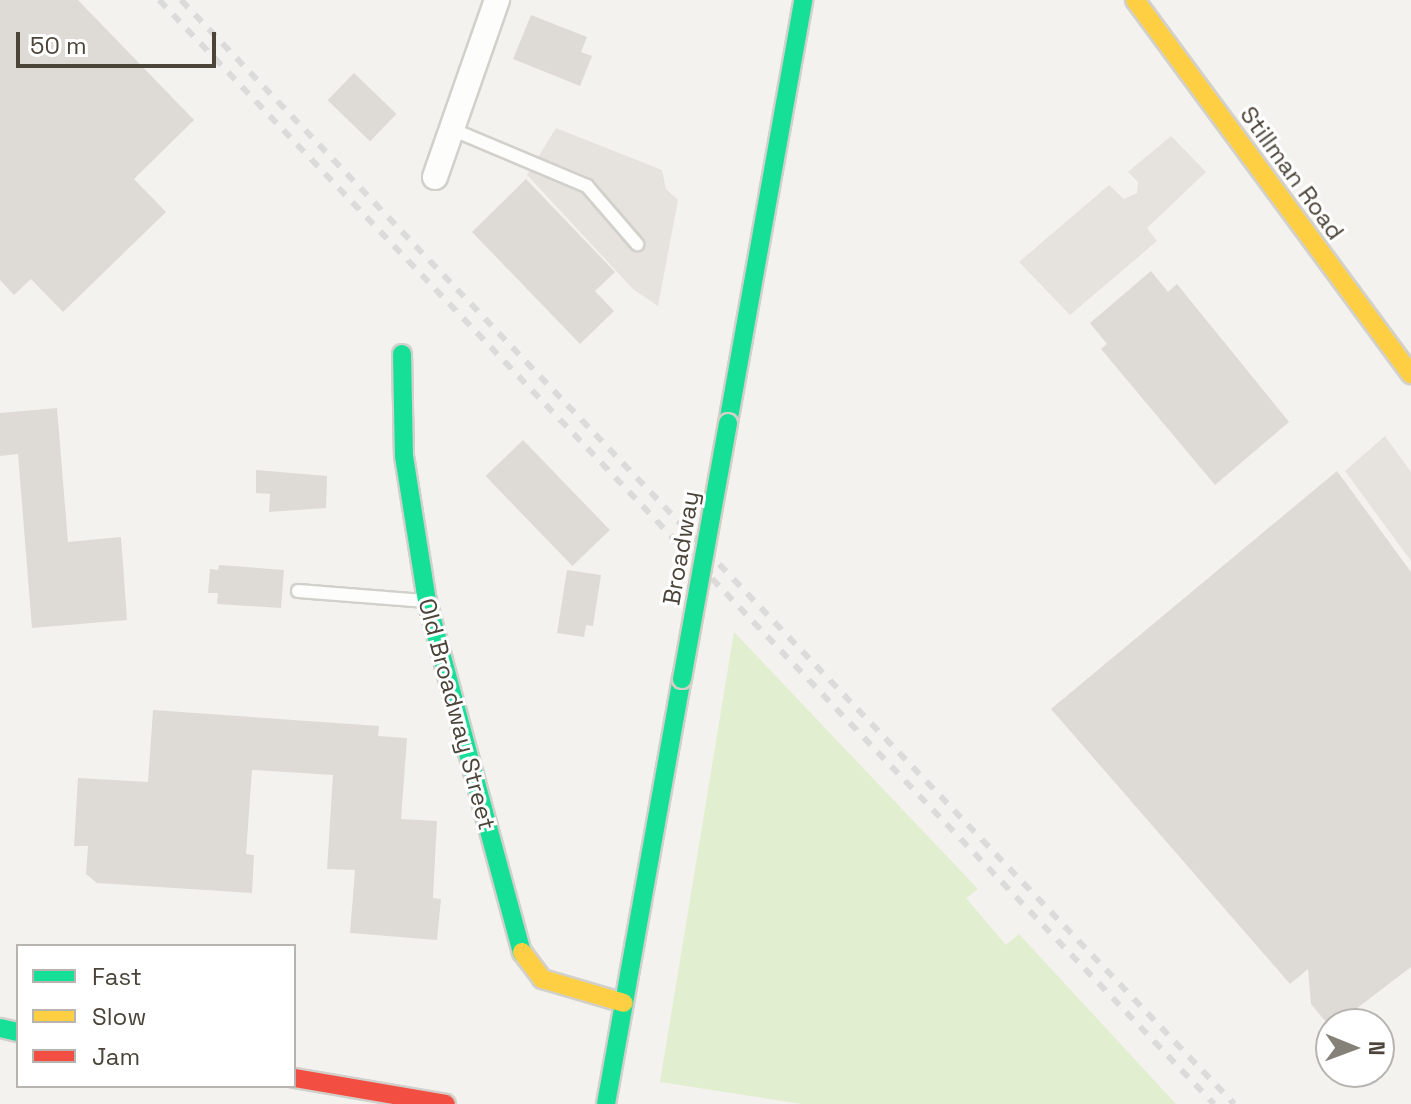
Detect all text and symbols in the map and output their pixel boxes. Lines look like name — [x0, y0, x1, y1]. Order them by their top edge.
scale bar — [20, 16, 220, 66]
text: 50 m — [30, 30, 87, 61]
street label: Stillman Road — [1234, 101, 1350, 245]
street label: Broadway — [657, 489, 705, 607]
street label: Old Broadway Street — [412, 595, 502, 833]
legend — [16, 944, 296, 1088]
text: Fast — [92, 961, 142, 992]
text: Slow — [92, 1001, 146, 1032]
north arrow — [1315, 1008, 1395, 1088]
text: Jam — [92, 1041, 140, 1072]
text: N — [1363, 1041, 1391, 1056]

